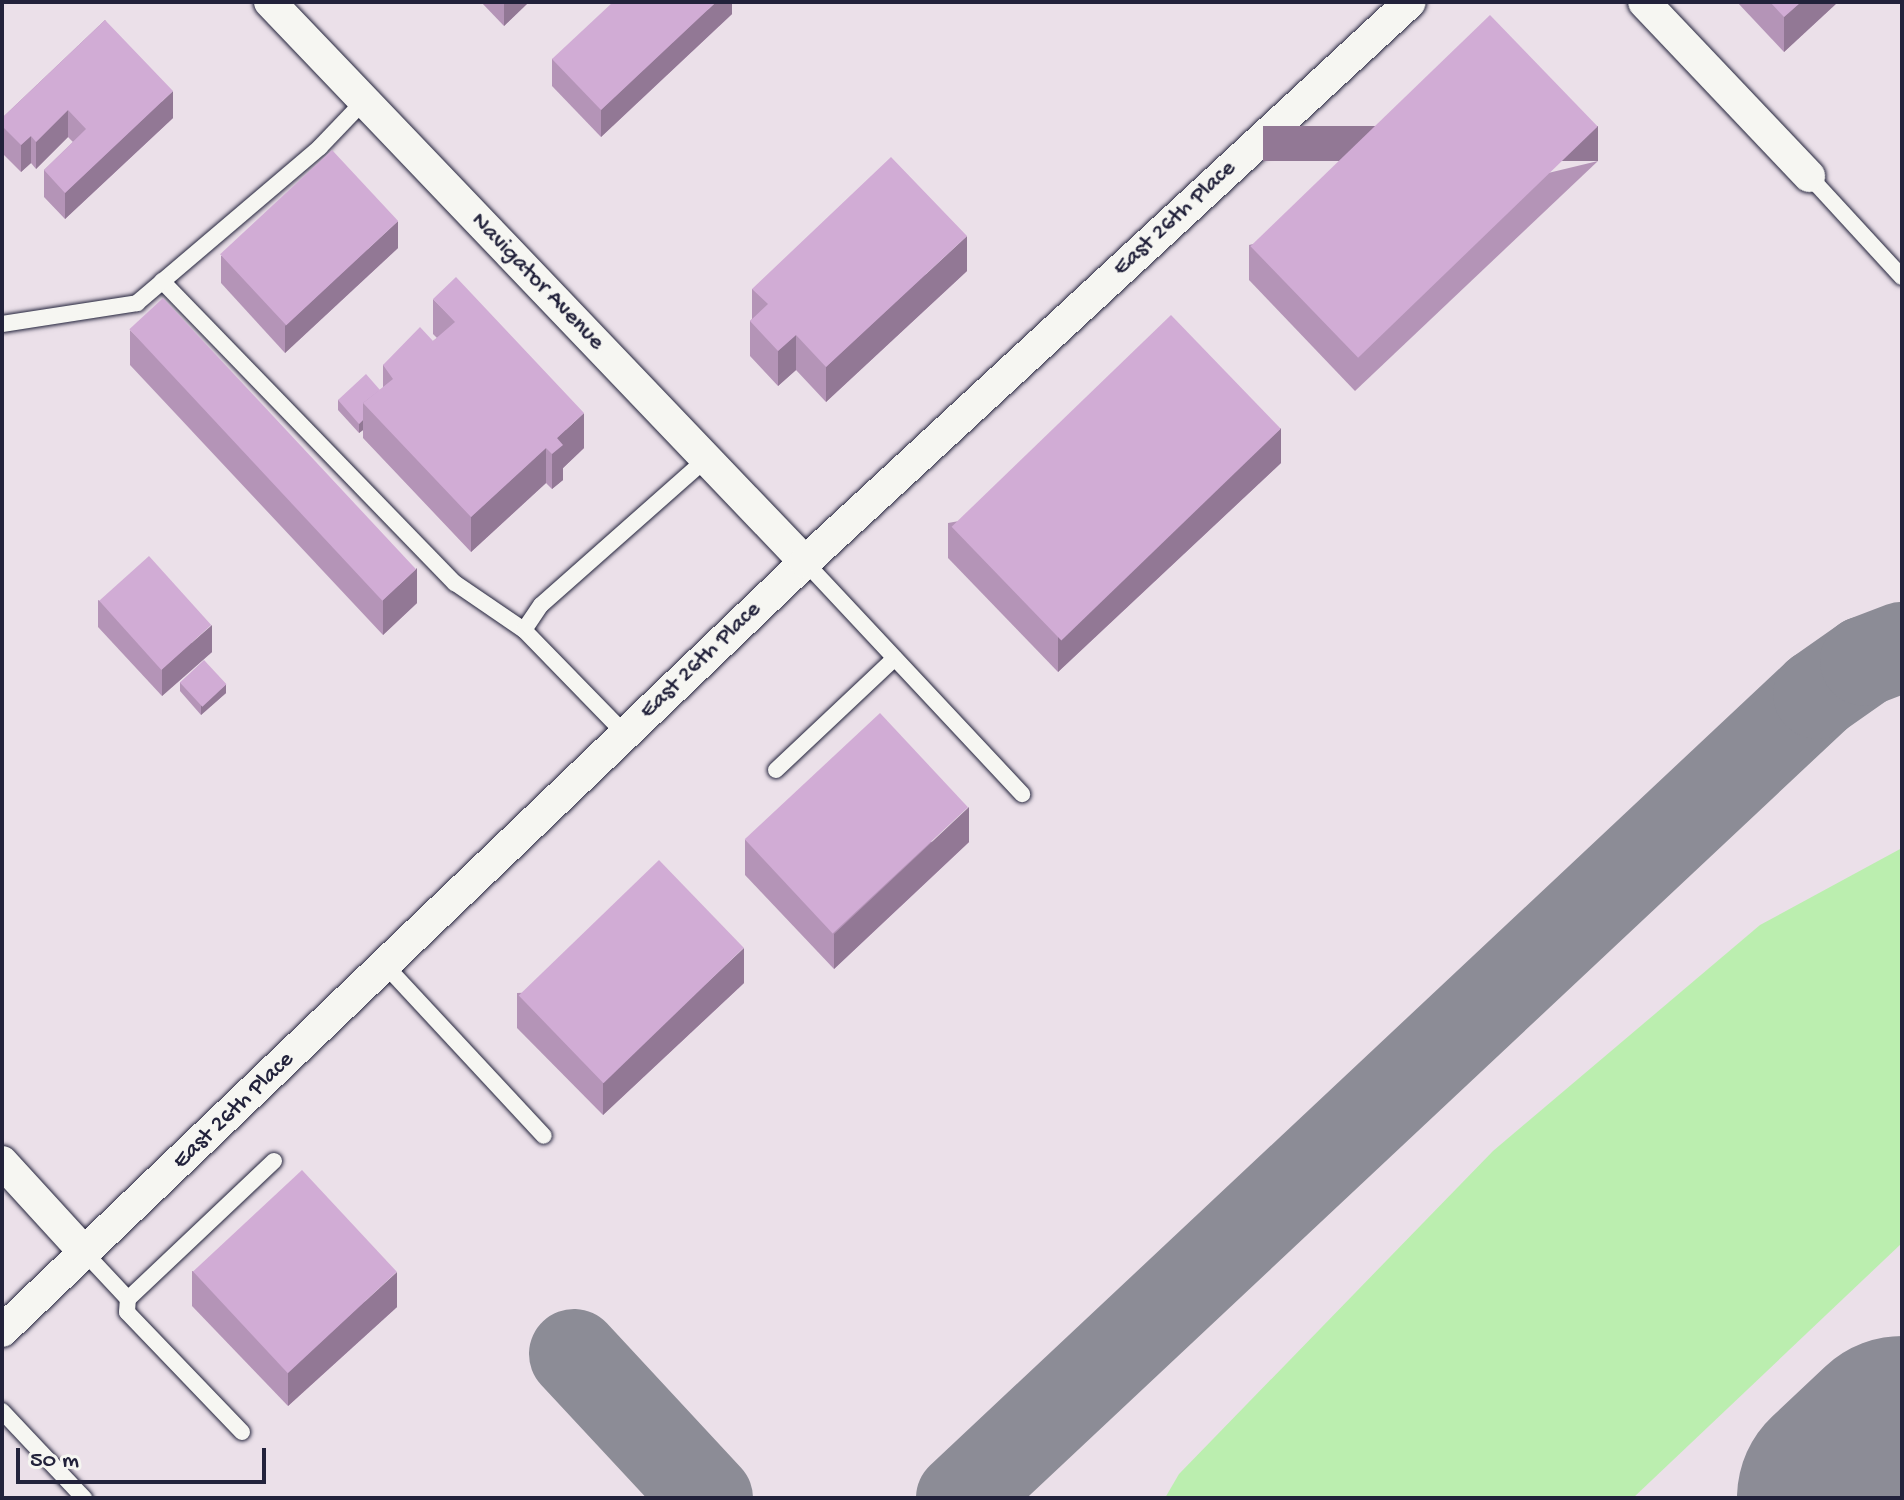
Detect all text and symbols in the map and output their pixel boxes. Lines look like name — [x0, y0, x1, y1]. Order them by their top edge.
street label: East 26th Place — [1108, 155, 1242, 283]
street label: Navigator Avenue — [464, 207, 610, 357]
street label: East 26th Place — [634, 596, 768, 726]
street label: East 26th Place — [167, 1046, 301, 1176]
scale bar — [20, 1432, 270, 1482]
text: 50 m — [30, 1447, 79, 1476]

